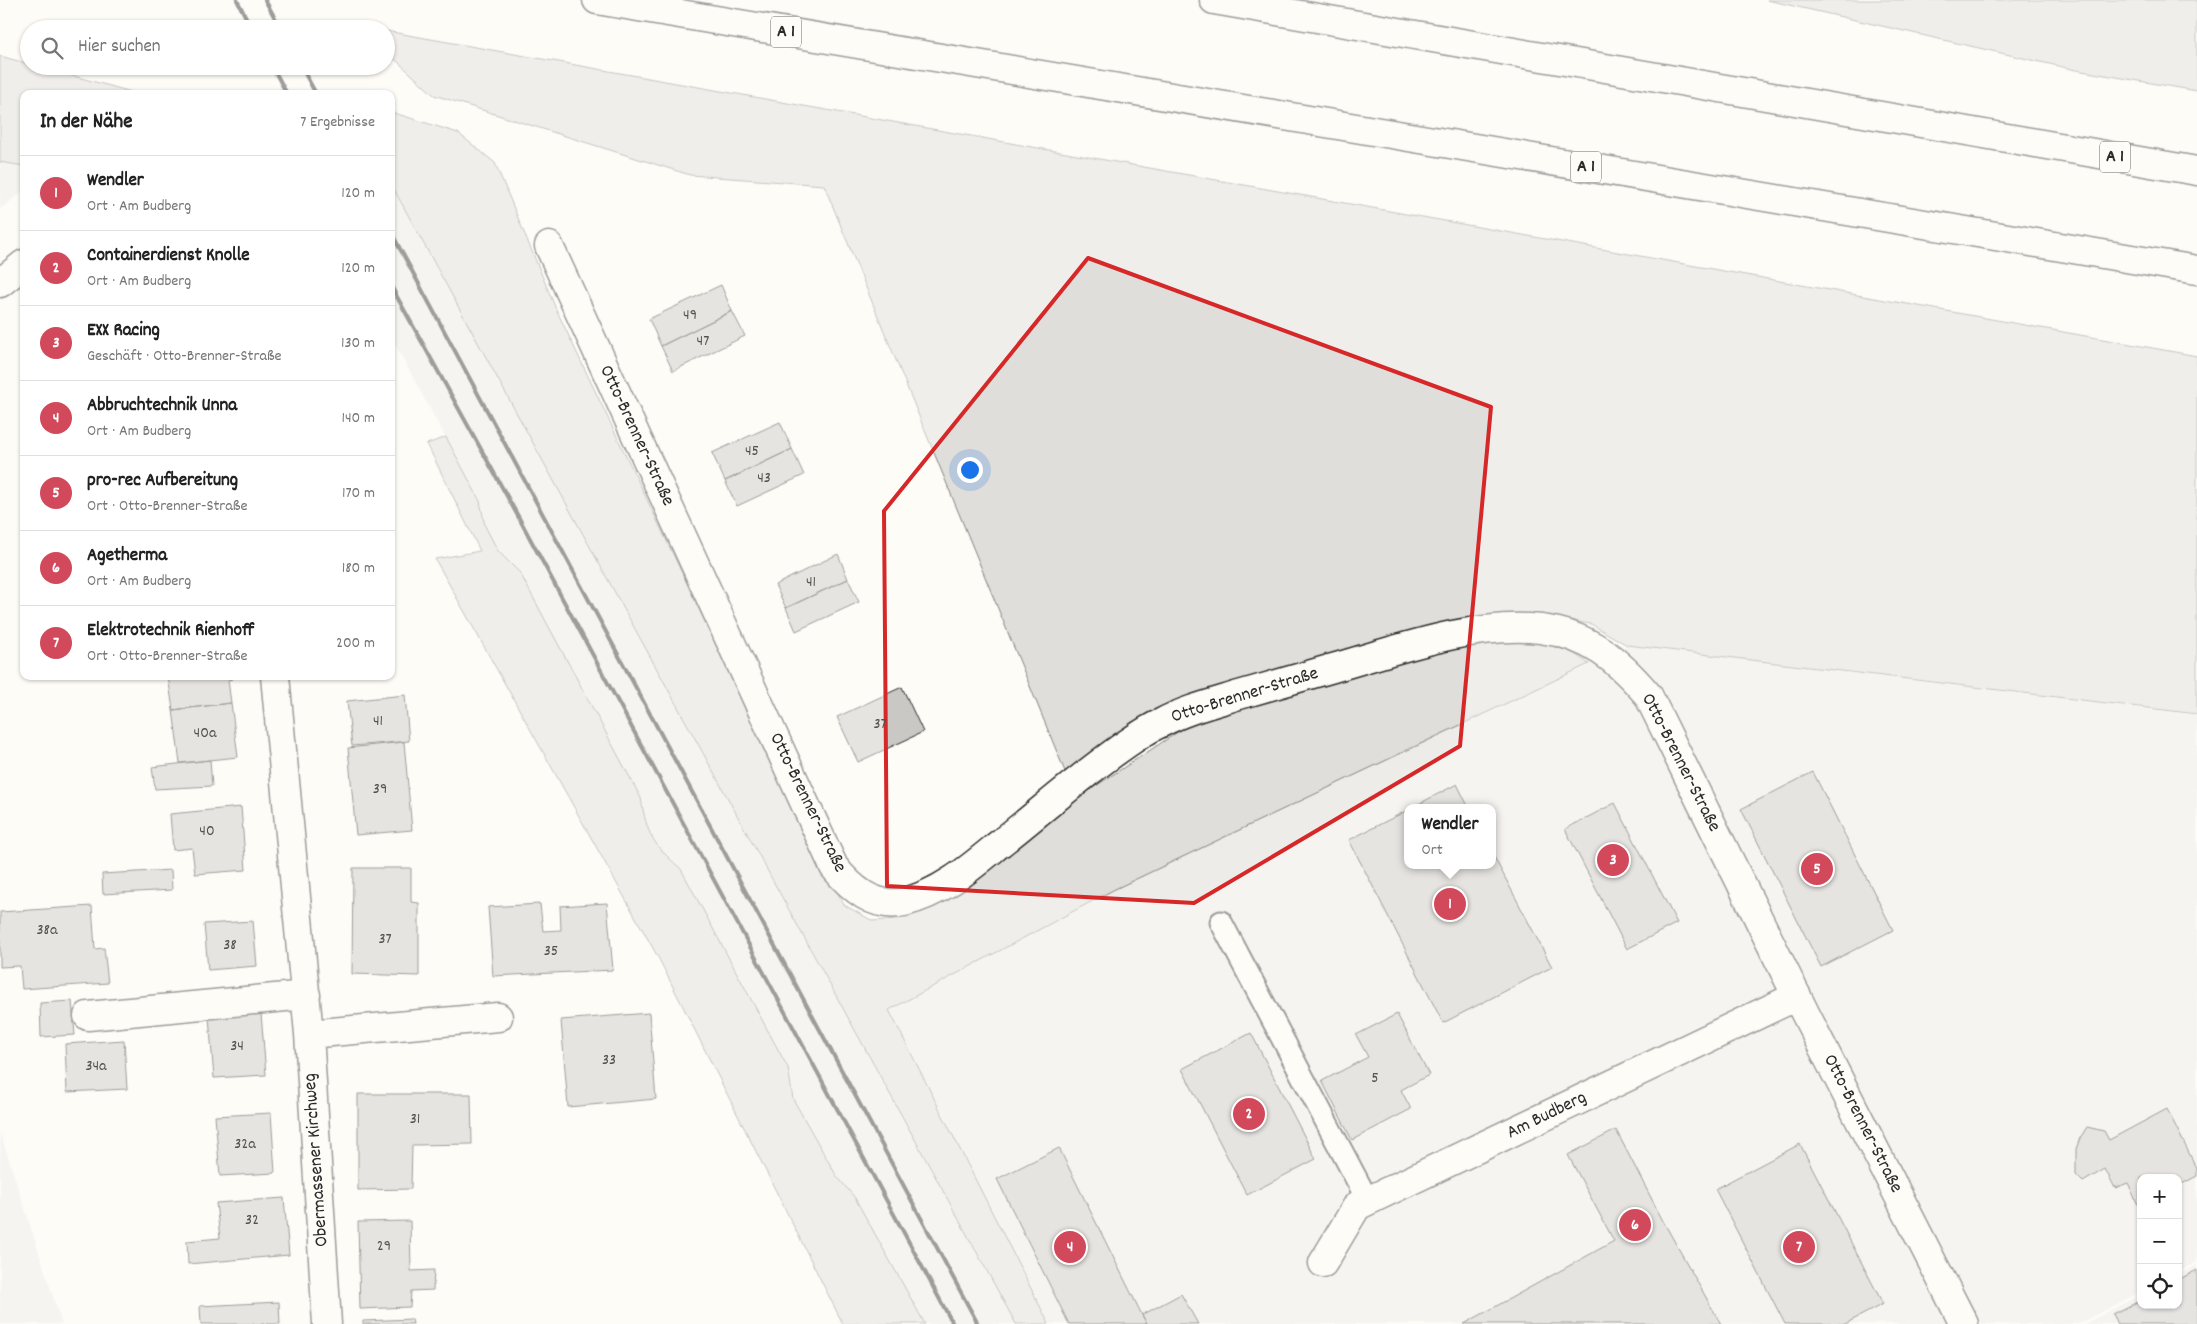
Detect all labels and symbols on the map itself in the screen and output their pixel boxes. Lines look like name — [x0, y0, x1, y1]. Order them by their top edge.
road number: A 1 — [771, 16, 801, 48]
road number: A 1 — [2100, 142, 2130, 172]
road number: A 1 — [1571, 152, 1601, 182]
house number: 49 — [683, 304, 697, 327]
house number: 47 — [697, 330, 709, 353]
street label: Otto-Brenner-Straße — [592, 361, 680, 511]
house number: 45 — [745, 440, 759, 463]
your location — [957, 457, 983, 483]
house number: 43 — [757, 467, 771, 490]
house number: 41 — [806, 571, 816, 594]
street label: Otto-Brenner-Straße — [1168, 661, 1322, 731]
street label: Otto-Brenner-Straße — [1633, 689, 1727, 837]
house number: 41 — [373, 710, 383, 733]
house number: 37 — [873, 713, 887, 736]
house number: 40a — [194, 722, 217, 745]
street label: Otto-Brenner-Straße — [761, 729, 853, 877]
house number: 39 — [373, 778, 387, 801]
house number: 40 — [199, 820, 215, 843]
pin: 3 — [1597, 841, 1629, 879]
pin: 5 — [1801, 850, 1833, 888]
pin: 1 — [1434, 885, 1466, 923]
house number: 38a — [36, 919, 58, 942]
house number: 37 — [378, 928, 392, 951]
house number: 38 — [223, 934, 237, 957]
house number: 35 — [544, 940, 558, 963]
house number: 34 — [230, 1035, 244, 1058]
house number: 33 — [602, 1049, 616, 1072]
street label: Otto-Brenner-Straße — [1815, 1050, 1909, 1198]
house number: 34a — [85, 1055, 107, 1078]
house number: 5 — [1371, 1067, 1379, 1090]
street label: Obermassener Kirchweg — [297, 1072, 337, 1248]
street label: Am Budberg — [1503, 1085, 1591, 1147]
pin: 2 — [1233, 1095, 1265, 1133]
house number: 31 — [410, 1108, 420, 1131]
house number: 32a — [234, 1133, 256, 1156]
pin: 6 — [1619, 1206, 1651, 1244]
house number: 32 — [245, 1209, 259, 1232]
pin: 4 — [1054, 1228, 1086, 1266]
pin: 7 — [1783, 1228, 1815, 1266]
house number: 29 — [377, 1235, 391, 1258]

